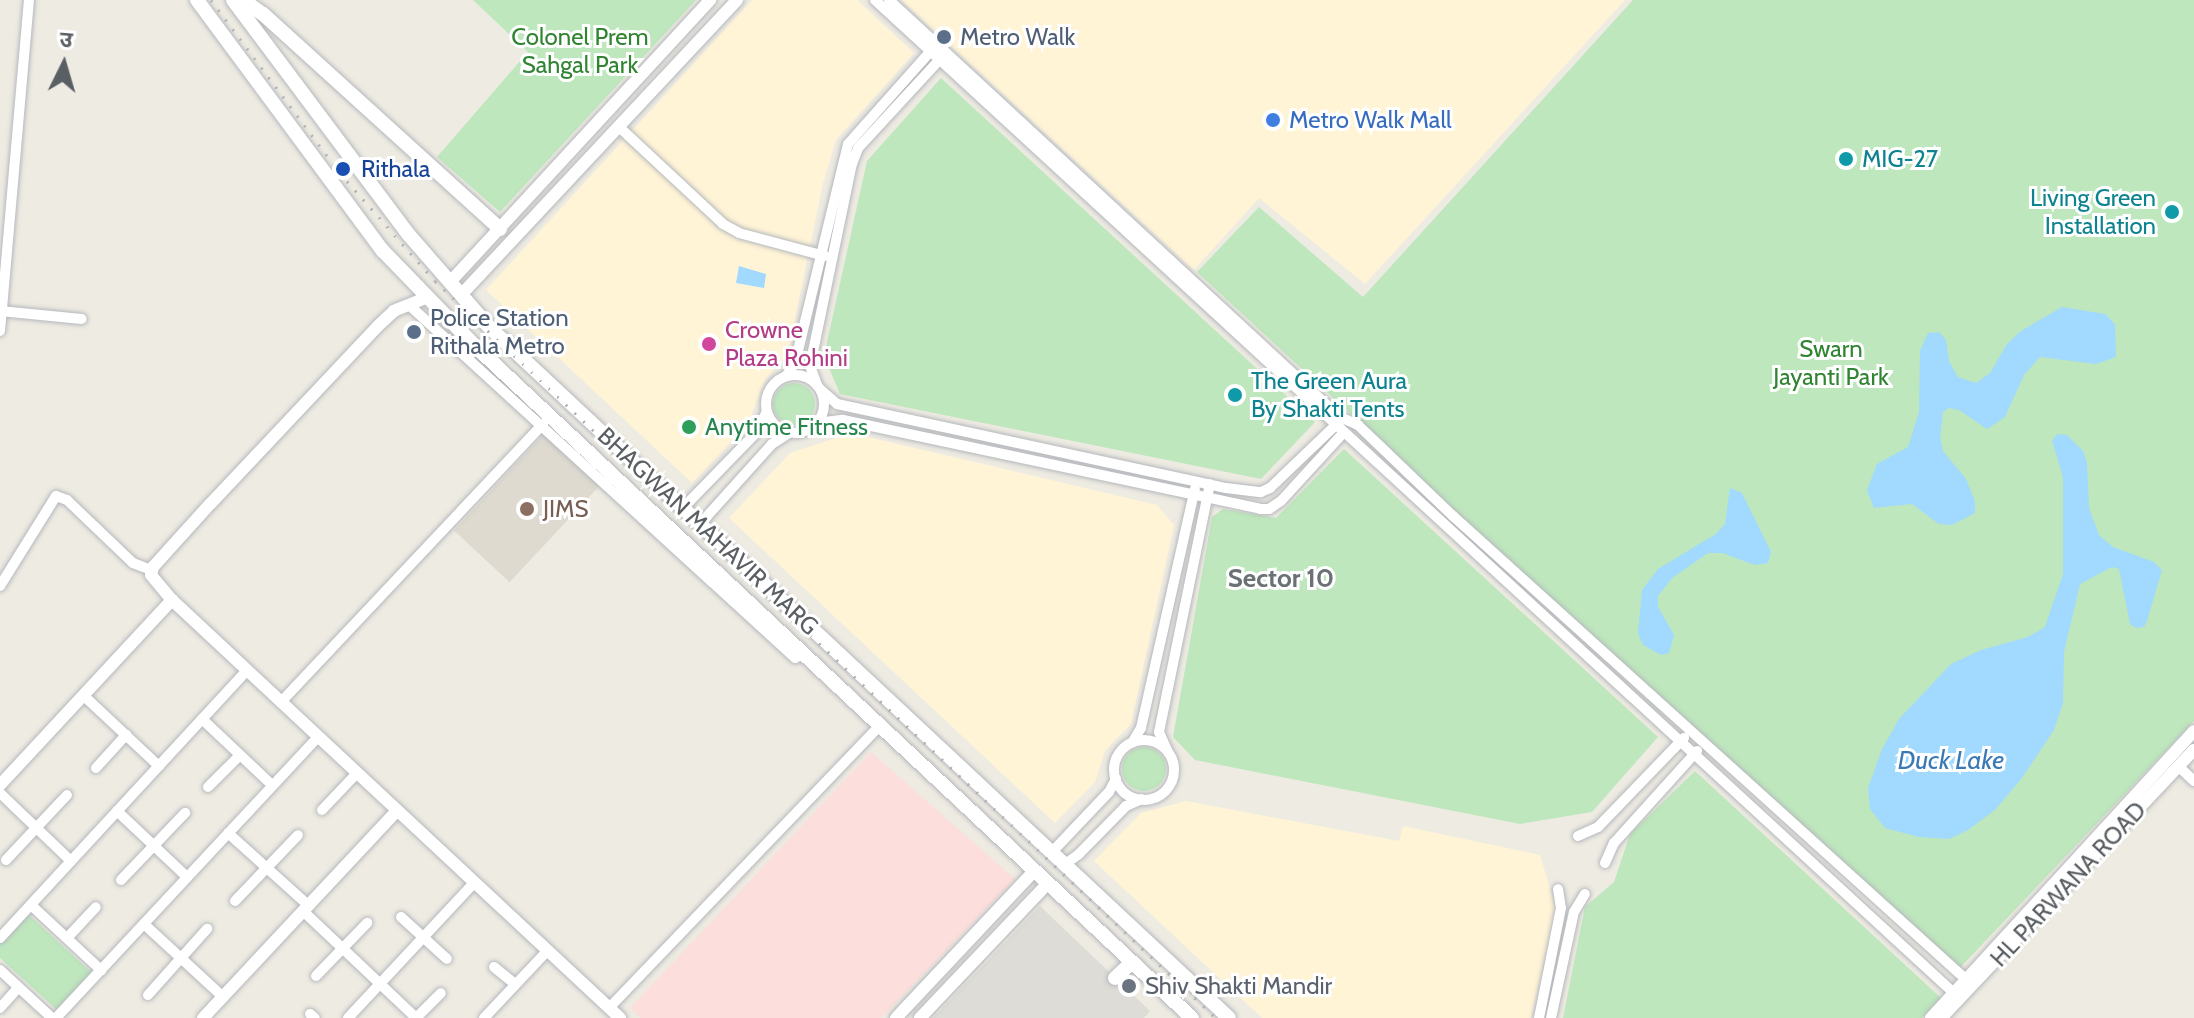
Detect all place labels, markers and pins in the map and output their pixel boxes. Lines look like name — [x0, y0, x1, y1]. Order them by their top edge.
place label: Metro Walk — [960, 23, 1075, 51]
marker: Metro Walk — [935, 28, 953, 46]
place label: Metro Walk Mall — [1289, 106, 1452, 134]
marker: Metro Walk Mall — [1264, 111, 1282, 129]
place label: MIG-27 — [1862, 145, 1938, 173]
marker: MIG-27 — [1837, 150, 1855, 168]
place label: Rithala — [361, 155, 430, 183]
marker: Rithala — [332, 158, 354, 180]
place label: Living Green Installation — [2030, 184, 2156, 240]
marker: Living Green Installation — [2163, 203, 2181, 221]
place label: Police Station Rithala Metro — [430, 304, 569, 360]
place label: Crowne Plaza Rohini — [725, 316, 848, 372]
marker: Police Station Rithala Metro — [405, 323, 423, 341]
marker: Crowne Plaza Rohini — [700, 335, 718, 353]
place label: The Green Aura By Shakti Tents — [1251, 367, 1407, 423]
marker: The Green Aura By Shakti Tents — [1226, 386, 1244, 404]
place label: Anytime Fitness — [705, 413, 868, 441]
marker: Anytime Fitness — [680, 418, 698, 436]
place label: JIMS — [543, 495, 589, 523]
marker: JIMS — [518, 500, 536, 518]
place label: Shiv Shakti Mandir — [1145, 972, 1332, 1000]
marker: Shiv Shakti Mandir — [1120, 977, 1138, 995]

